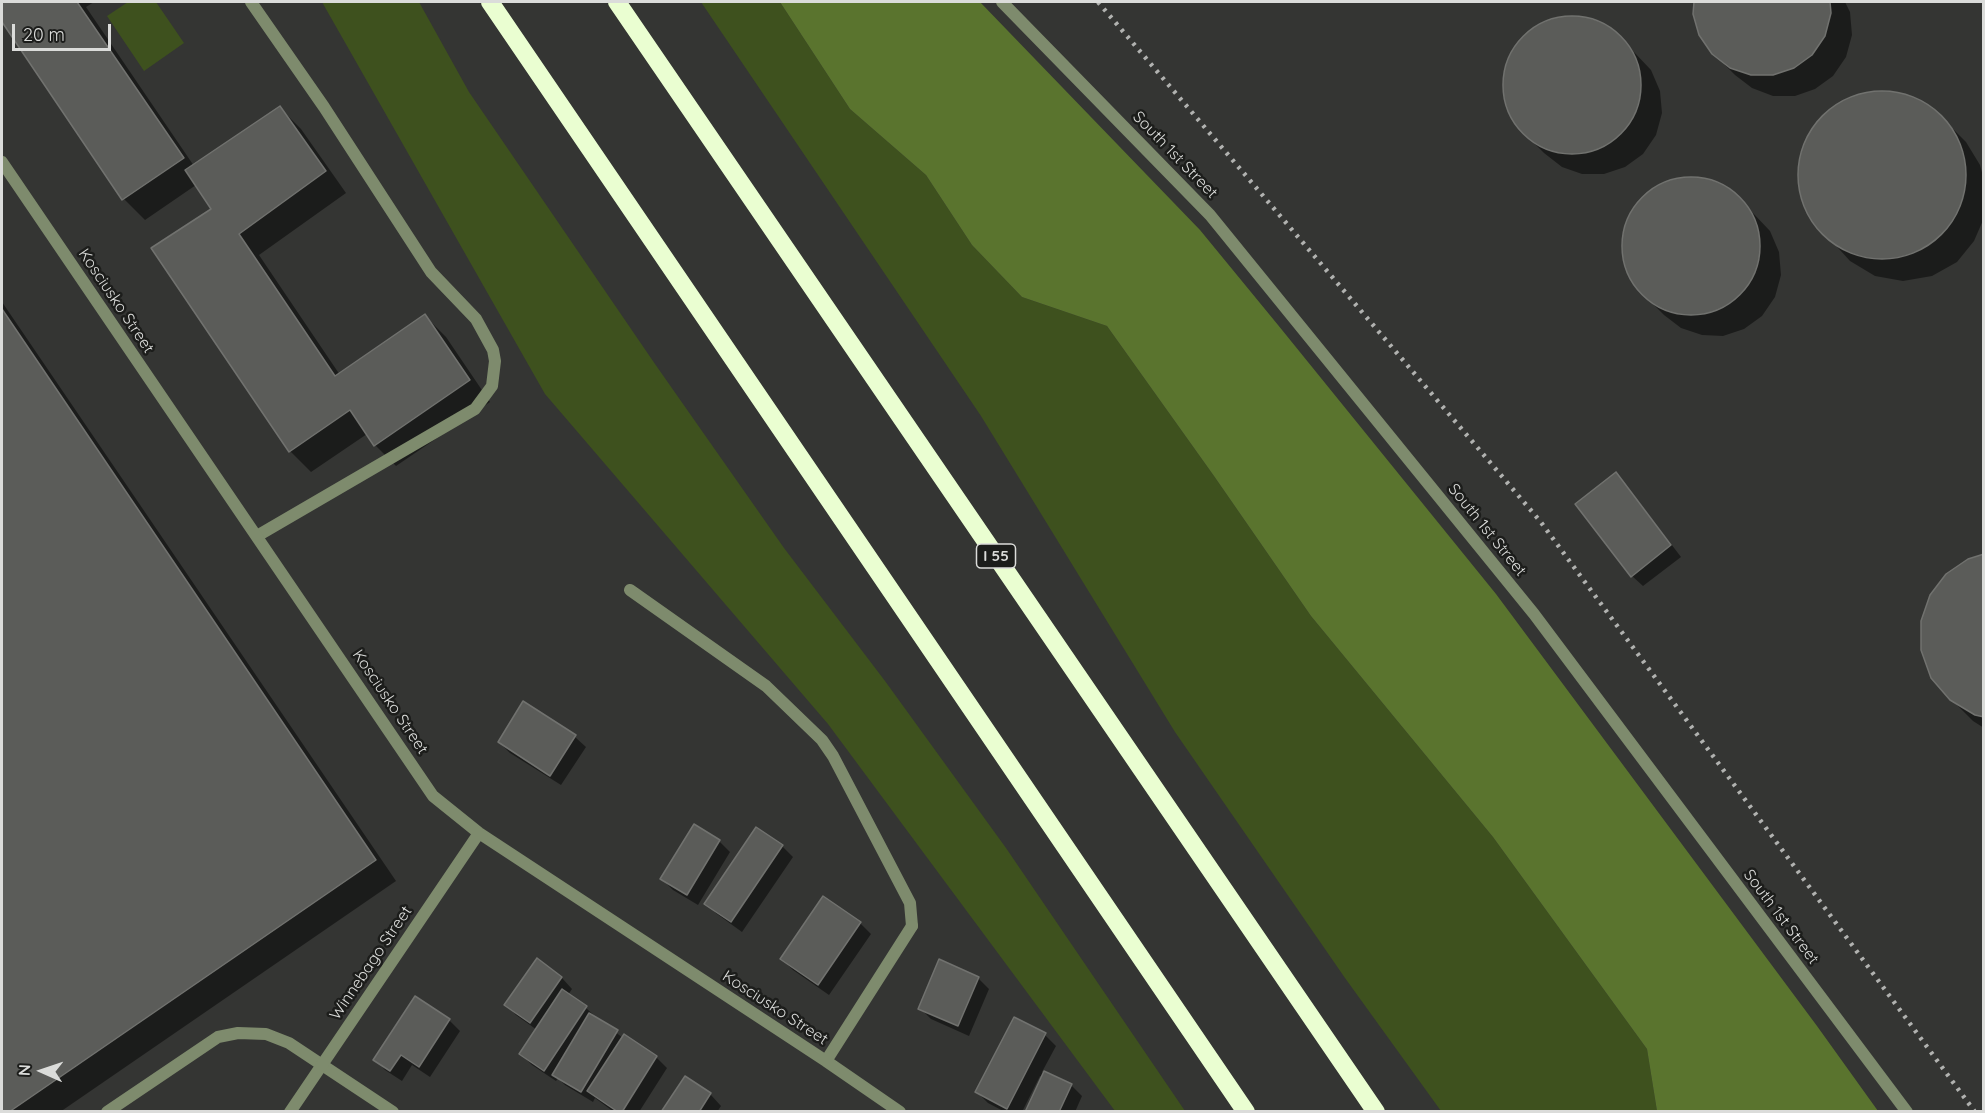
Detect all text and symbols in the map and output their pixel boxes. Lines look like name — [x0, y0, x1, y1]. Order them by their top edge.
scale bar — [15, 12, 114, 50]
text: 20 m — [23, 23, 65, 46]
street label: South 1st Street — [1129, 107, 1221, 203]
street label: Kosciusko Street — [74, 245, 158, 357]
street label: South 1st Street — [1444, 480, 1530, 580]
road number: I 55 — [976, 544, 1016, 568]
street label: Kosciusko Street — [348, 646, 432, 758]
street label: South 1st Street — [1739, 866, 1823, 968]
street label: Winnebago Street — [326, 902, 416, 1024]
street label: Kosciusko Street — [719, 967, 831, 1049]
north arrow — [12, 1041, 72, 1101]
text: N — [14, 1064, 34, 1076]

